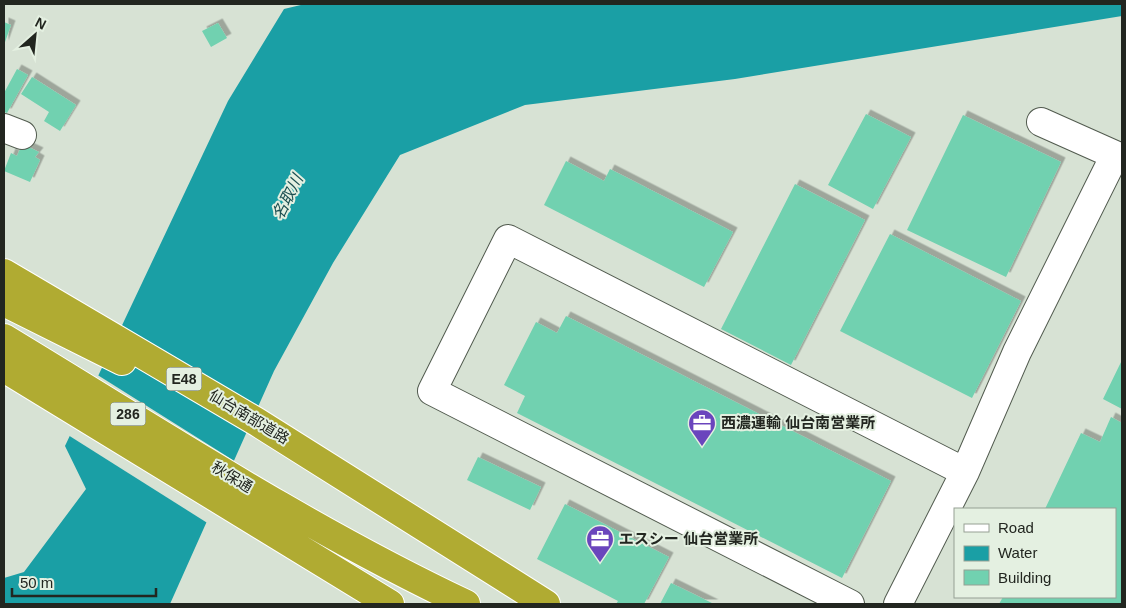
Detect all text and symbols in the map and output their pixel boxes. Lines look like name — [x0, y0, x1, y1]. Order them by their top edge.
north arrow — [10, 10, 60, 60]
text: N — [33, 14, 49, 33]
water label: 名取川 — [269, 170, 307, 222]
road number: E48 — [166, 368, 202, 390]
street label: 仙台南部道路 — [206, 386, 292, 447]
road number: 286 — [110, 402, 146, 426]
office icon: 西濃運輸 仙台南営業所 — [687, 408, 717, 447]
place label: 西濃運輸 仙台南営業所 — [721, 414, 875, 431]
street label: 秋保通 — [209, 458, 256, 495]
legend — [954, 508, 1116, 598]
text: Road — [998, 519, 1034, 536]
office icon: エスシー 仙台営業所 — [585, 524, 615, 563]
place label: エスシー 仙台営業所 — [619, 530, 758, 547]
text: Water — [998, 544, 1037, 561]
scale bar — [12, 566, 156, 598]
text: Building — [998, 569, 1051, 586]
text: 50 m — [20, 574, 53, 591]

